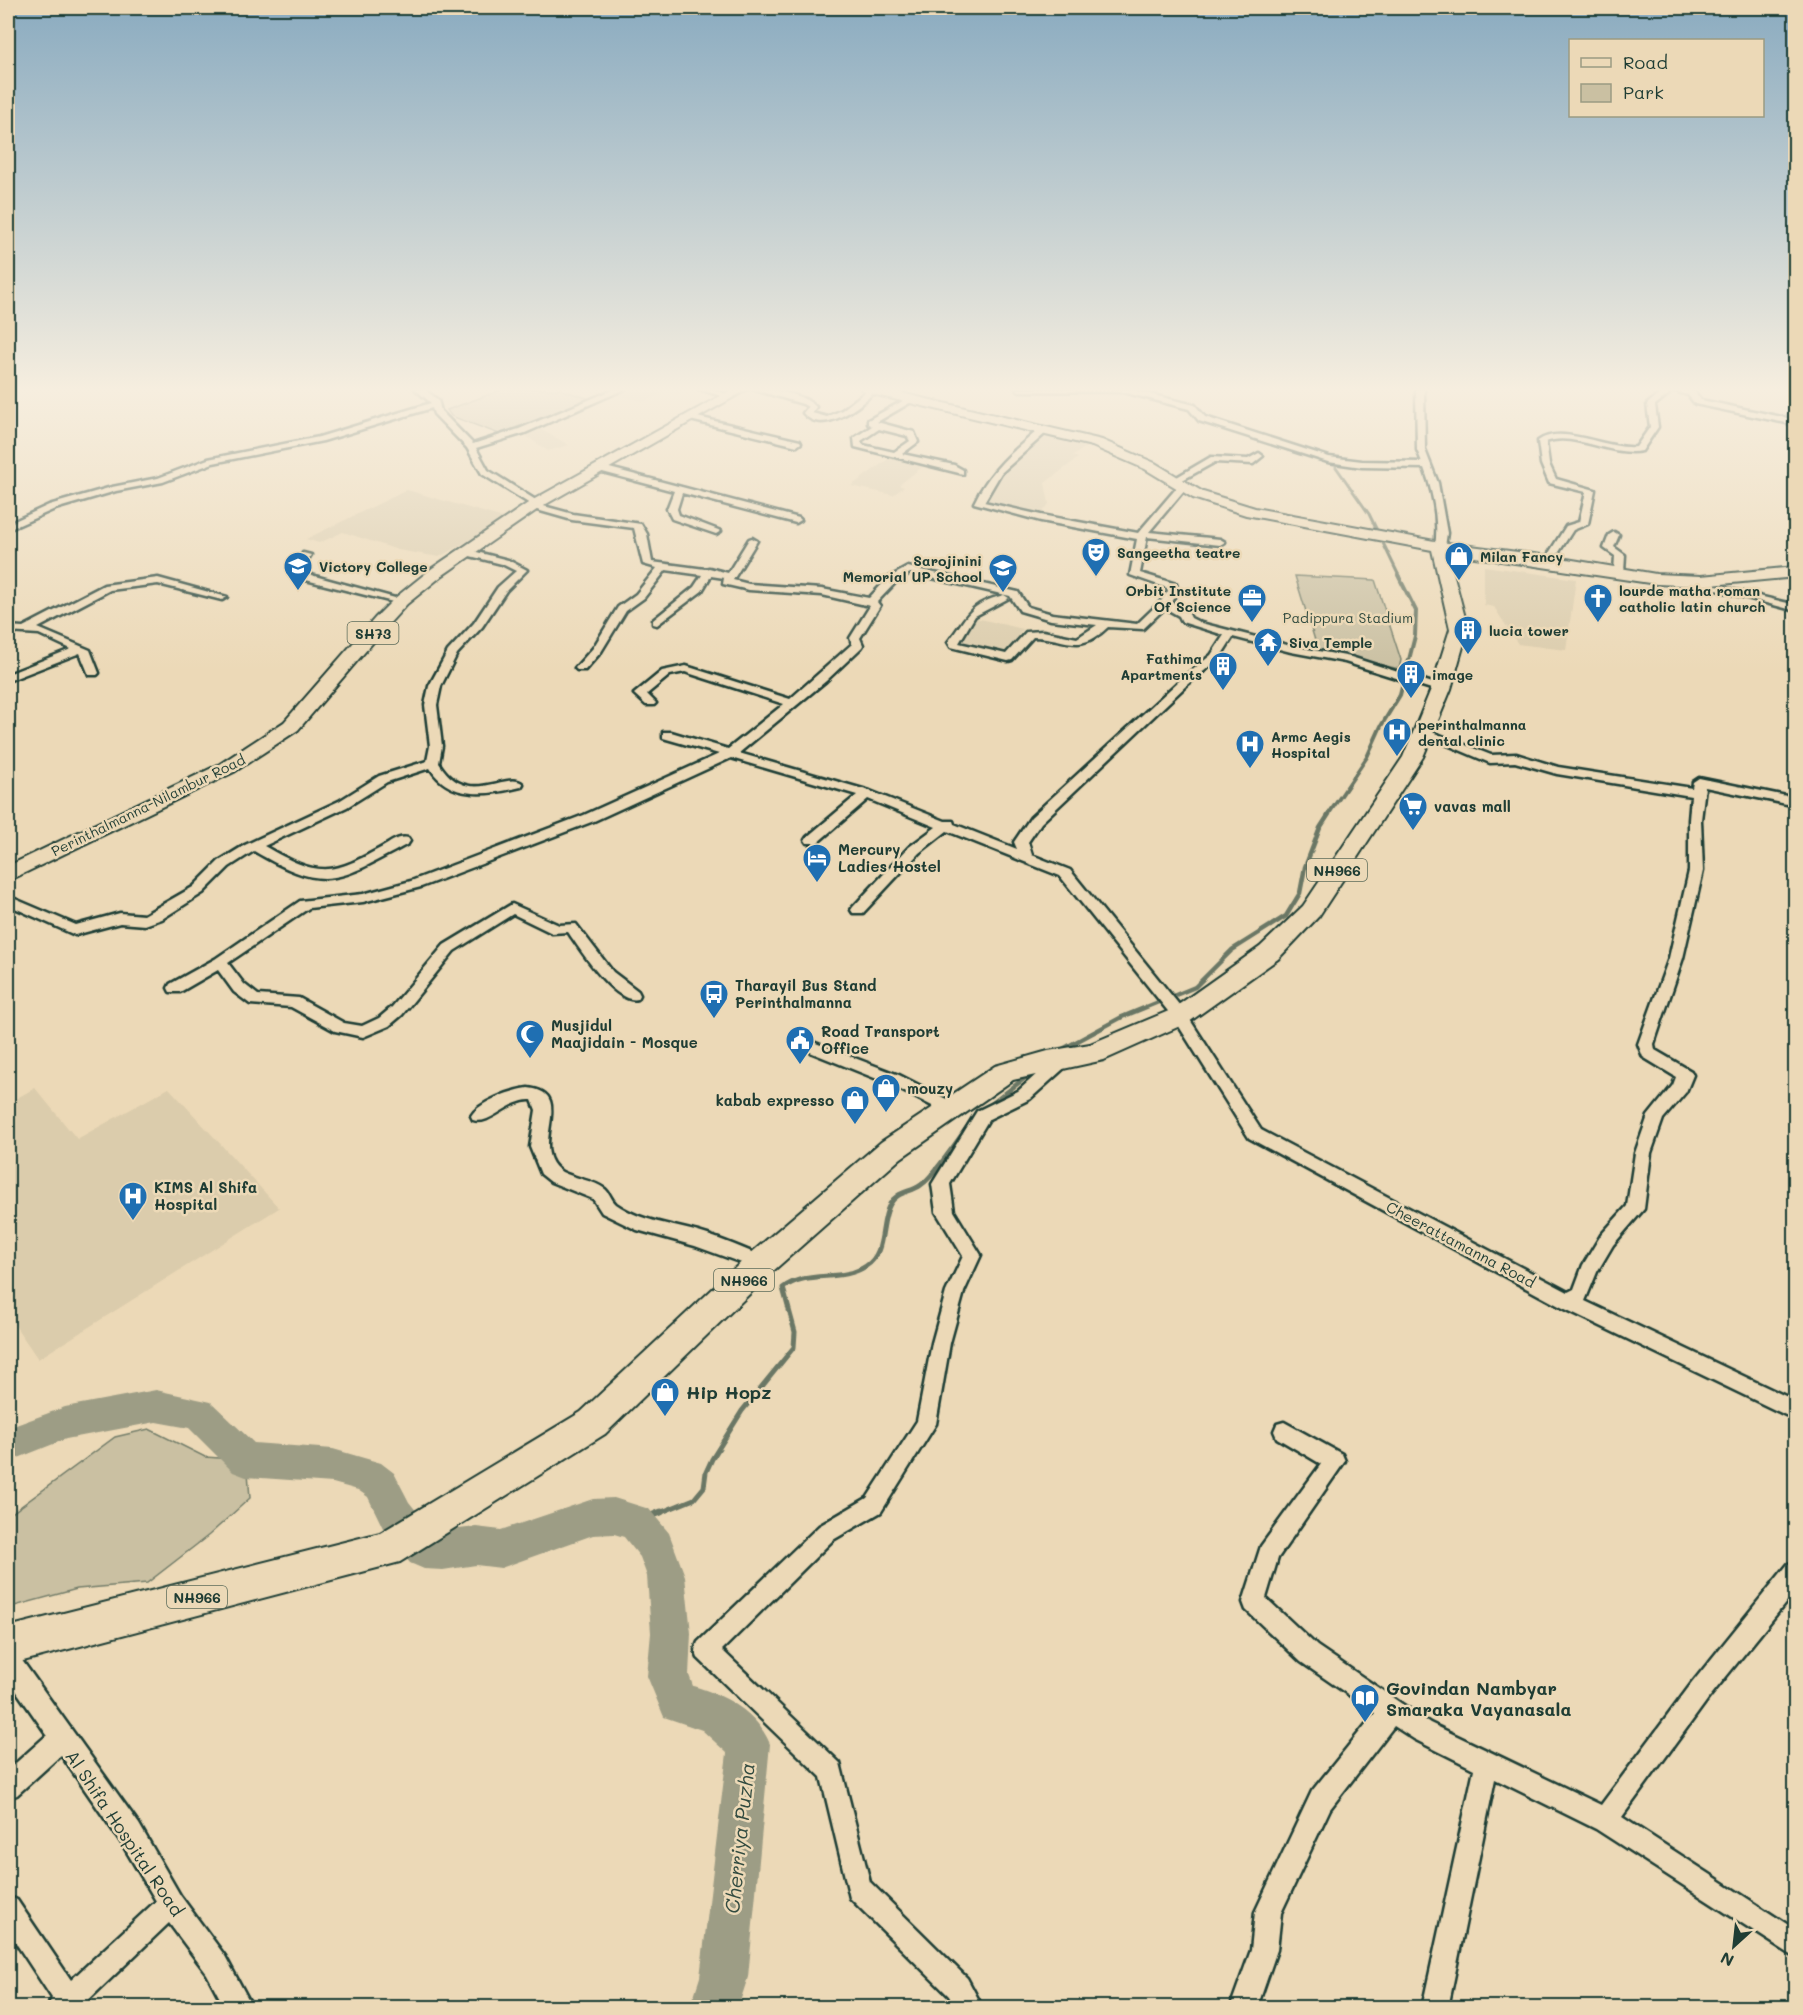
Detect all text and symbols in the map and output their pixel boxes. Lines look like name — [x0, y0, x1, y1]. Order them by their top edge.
legend — [1569, 39, 1764, 117]
text: Road — [1623, 50, 1668, 74]
text: Park — [1623, 80, 1664, 104]
theatre icon: Sangeetha teatre — [1080, 536, 1112, 578]
shop icon: Milan Fancy — [1443, 540, 1475, 582]
place label: Sangeetha teatre — [1117, 543, 1240, 562]
place label: Milan Fancy — [1480, 547, 1563, 566]
school or university icon: Victory College — [282, 550, 314, 592]
place label: Sarojinini Memorial UP School — [843, 551, 982, 586]
school or university icon: Sarojinini Memorial UP School — [987, 552, 1019, 594]
place label: Victory College — [319, 557, 428, 576]
place label: Orbit Institute Of Science — [1125, 581, 1231, 616]
place label: lourde matha roman catholic latin church — [1619, 581, 1765, 616]
office icon: Orbit Institute Of Science — [1236, 582, 1268, 624]
church icon: lourde matha roman catholic latin church — [1582, 582, 1614, 624]
park label: Padippura Stadium — [1283, 608, 1413, 627]
building icon: lucia tower — [1452, 614, 1484, 656]
place label: lucia tower — [1489, 621, 1569, 640]
road number: SH73 — [348, 622, 398, 644]
temple icon: Siva Temple — [1252, 626, 1284, 668]
place label: Siva Temple — [1289, 633, 1372, 652]
place label: Fathima Apartments — [1121, 649, 1202, 684]
building icon: Fathima Apartments — [1207, 650, 1239, 692]
building icon: image — [1395, 658, 1427, 700]
place label: image — [1432, 665, 1473, 684]
place label: perinthalmanna dental clinic — [1418, 715, 1527, 750]
hospital icon: perinthalmanna dental clinic — [1381, 716, 1413, 758]
place label: Armc Aegis Hospital — [1271, 727, 1351, 762]
hospital icon: Armc Aegis Hospital — [1234, 728, 1266, 770]
street label: Perinthalmanna-Nilambur Road — [48, 750, 248, 860]
supermarket icon: vavas mall — [1397, 790, 1429, 832]
place label: vavas mall — [1434, 796, 1511, 816]
place label: Mercury Ladies Hostel — [838, 839, 941, 876]
hotel icon: Mercury Ladies Hostel — [801, 842, 833, 884]
road number: NH966 — [1307, 859, 1367, 881]
place label: Tharayil Bus Stand Perinthalmanna — [735, 975, 877, 1012]
bus stop icon: Tharayil Bus Stand Perinthalmanna — [698, 978, 730, 1020]
place label: Musjidul Maajidain - Mosque — [551, 1015, 698, 1052]
mosque icon: Musjidul Maajidain - Mosque — [514, 1018, 546, 1060]
place label: Road Transport Office — [821, 1021, 940, 1058]
public building icon: Road Transport Office — [784, 1024, 816, 1066]
shop icon: mouzy — [870, 1072, 902, 1114]
place label: mouzy — [907, 1078, 953, 1098]
shop icon: kabab expresso — [839, 1084, 871, 1126]
place label: kabab expresso — [716, 1090, 834, 1110]
place label: KIMS Al Shifa Hospital — [154, 1177, 257, 1214]
hospital icon: KIMS Al Shifa Hospital — [117, 1180, 149, 1222]
street label: Cheerattamanna Road — [1383, 1196, 1539, 1292]
road number: NH966 — [714, 1269, 774, 1291]
shop icon: Hip Hopz — [649, 1376, 681, 1418]
place label: Hip Hopz — [686, 1380, 771, 1404]
road number: NH966 — [167, 1586, 227, 1608]
place label: Govindan Nambyar Smaraka Vayanasala — [1386, 1676, 1571, 1721]
library icon: Govindan Nambyar Smaraka Vayanasala — [1349, 1682, 1381, 1724]
street label: Al Shifa Hospital Road — [60, 1745, 190, 1921]
water label: Cherriya Puzha — [718, 1761, 760, 1915]
north arrow — [1704, 1916, 1764, 1976]
text: N — [1717, 1948, 1737, 1972]

